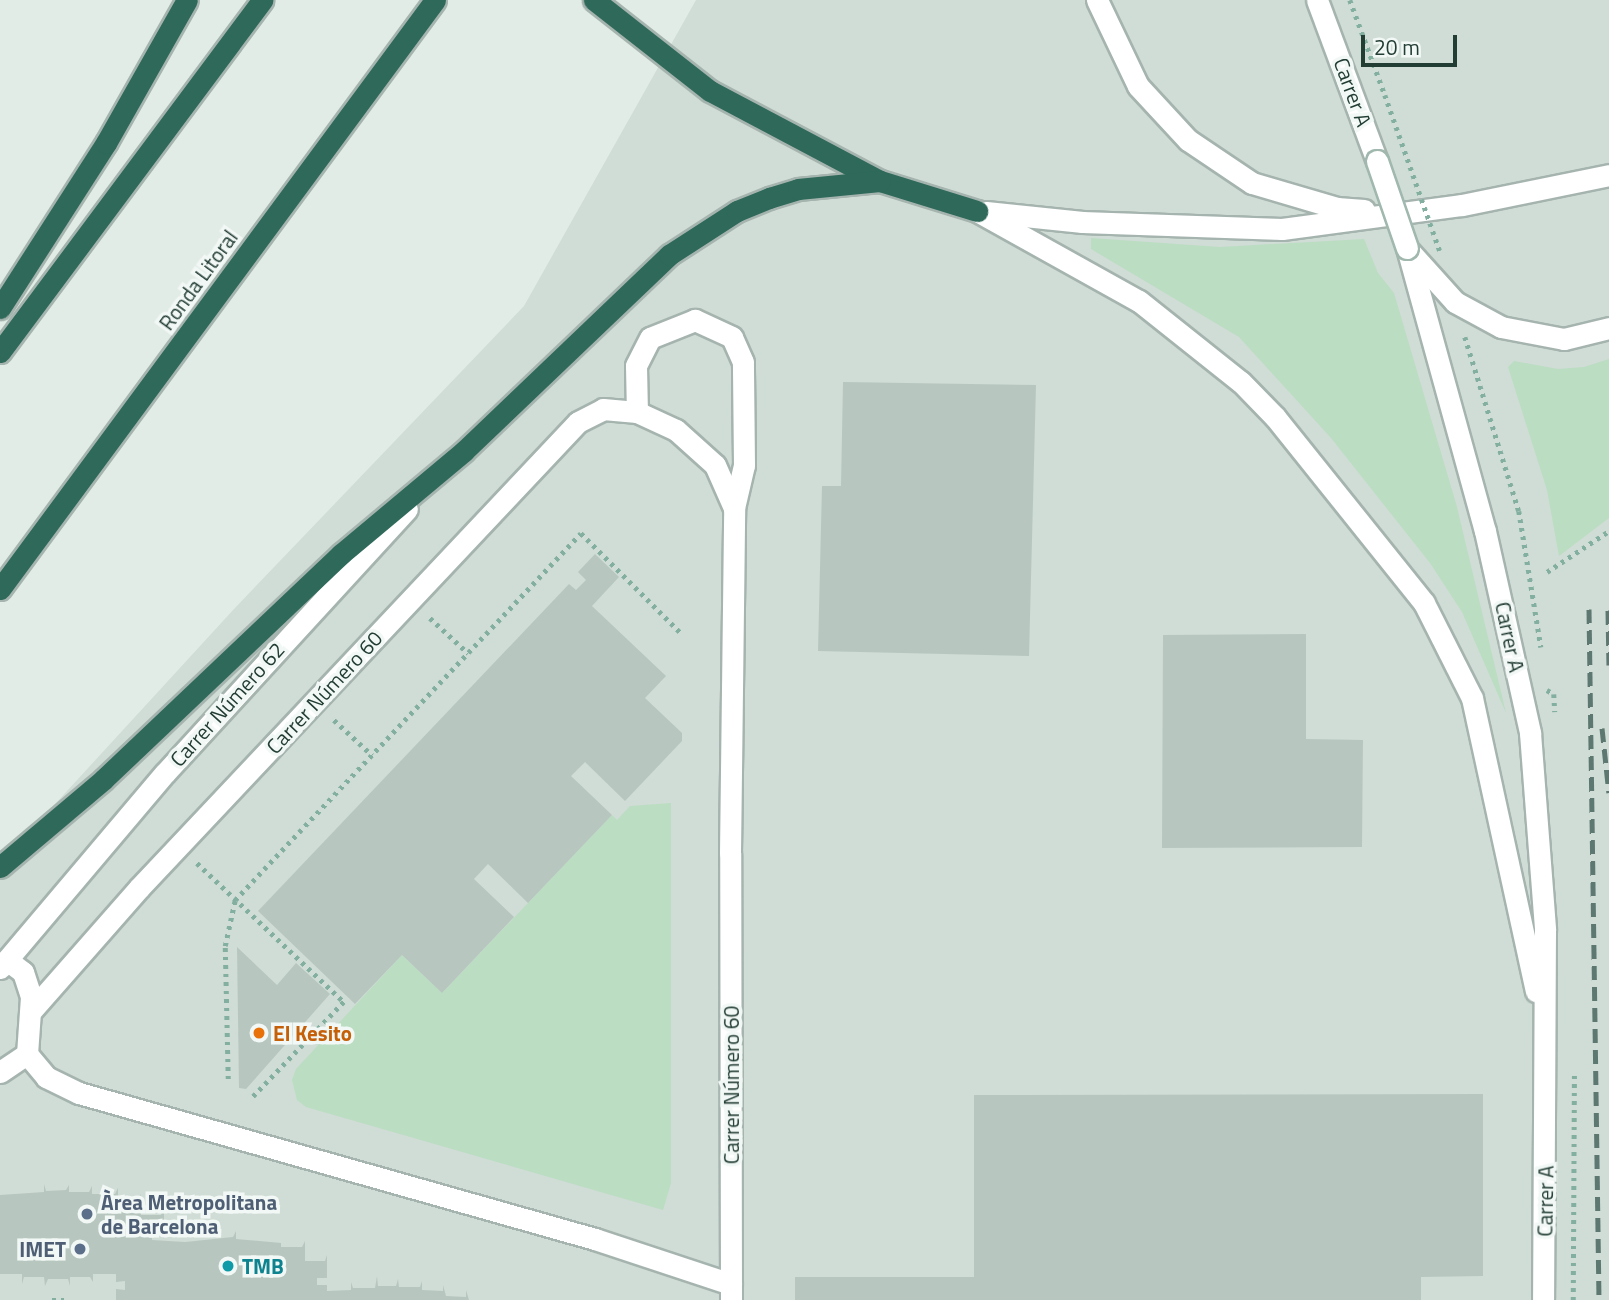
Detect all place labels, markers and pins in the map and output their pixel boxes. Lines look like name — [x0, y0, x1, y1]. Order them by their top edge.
place label: El Kesito — [273, 1020, 352, 1046]
marker: El Kesito — [251, 1025, 267, 1041]
place label: Àrea Metropolitana de Barcelona — [101, 1189, 277, 1239]
marker: Àrea Metropolitana de Barcelona — [79, 1206, 95, 1222]
place label: IMET — [19, 1236, 66, 1262]
marker: IMET — [72, 1241, 88, 1257]
place label: TMB — [242, 1253, 284, 1279]
marker: TMB — [220, 1258, 236, 1274]

